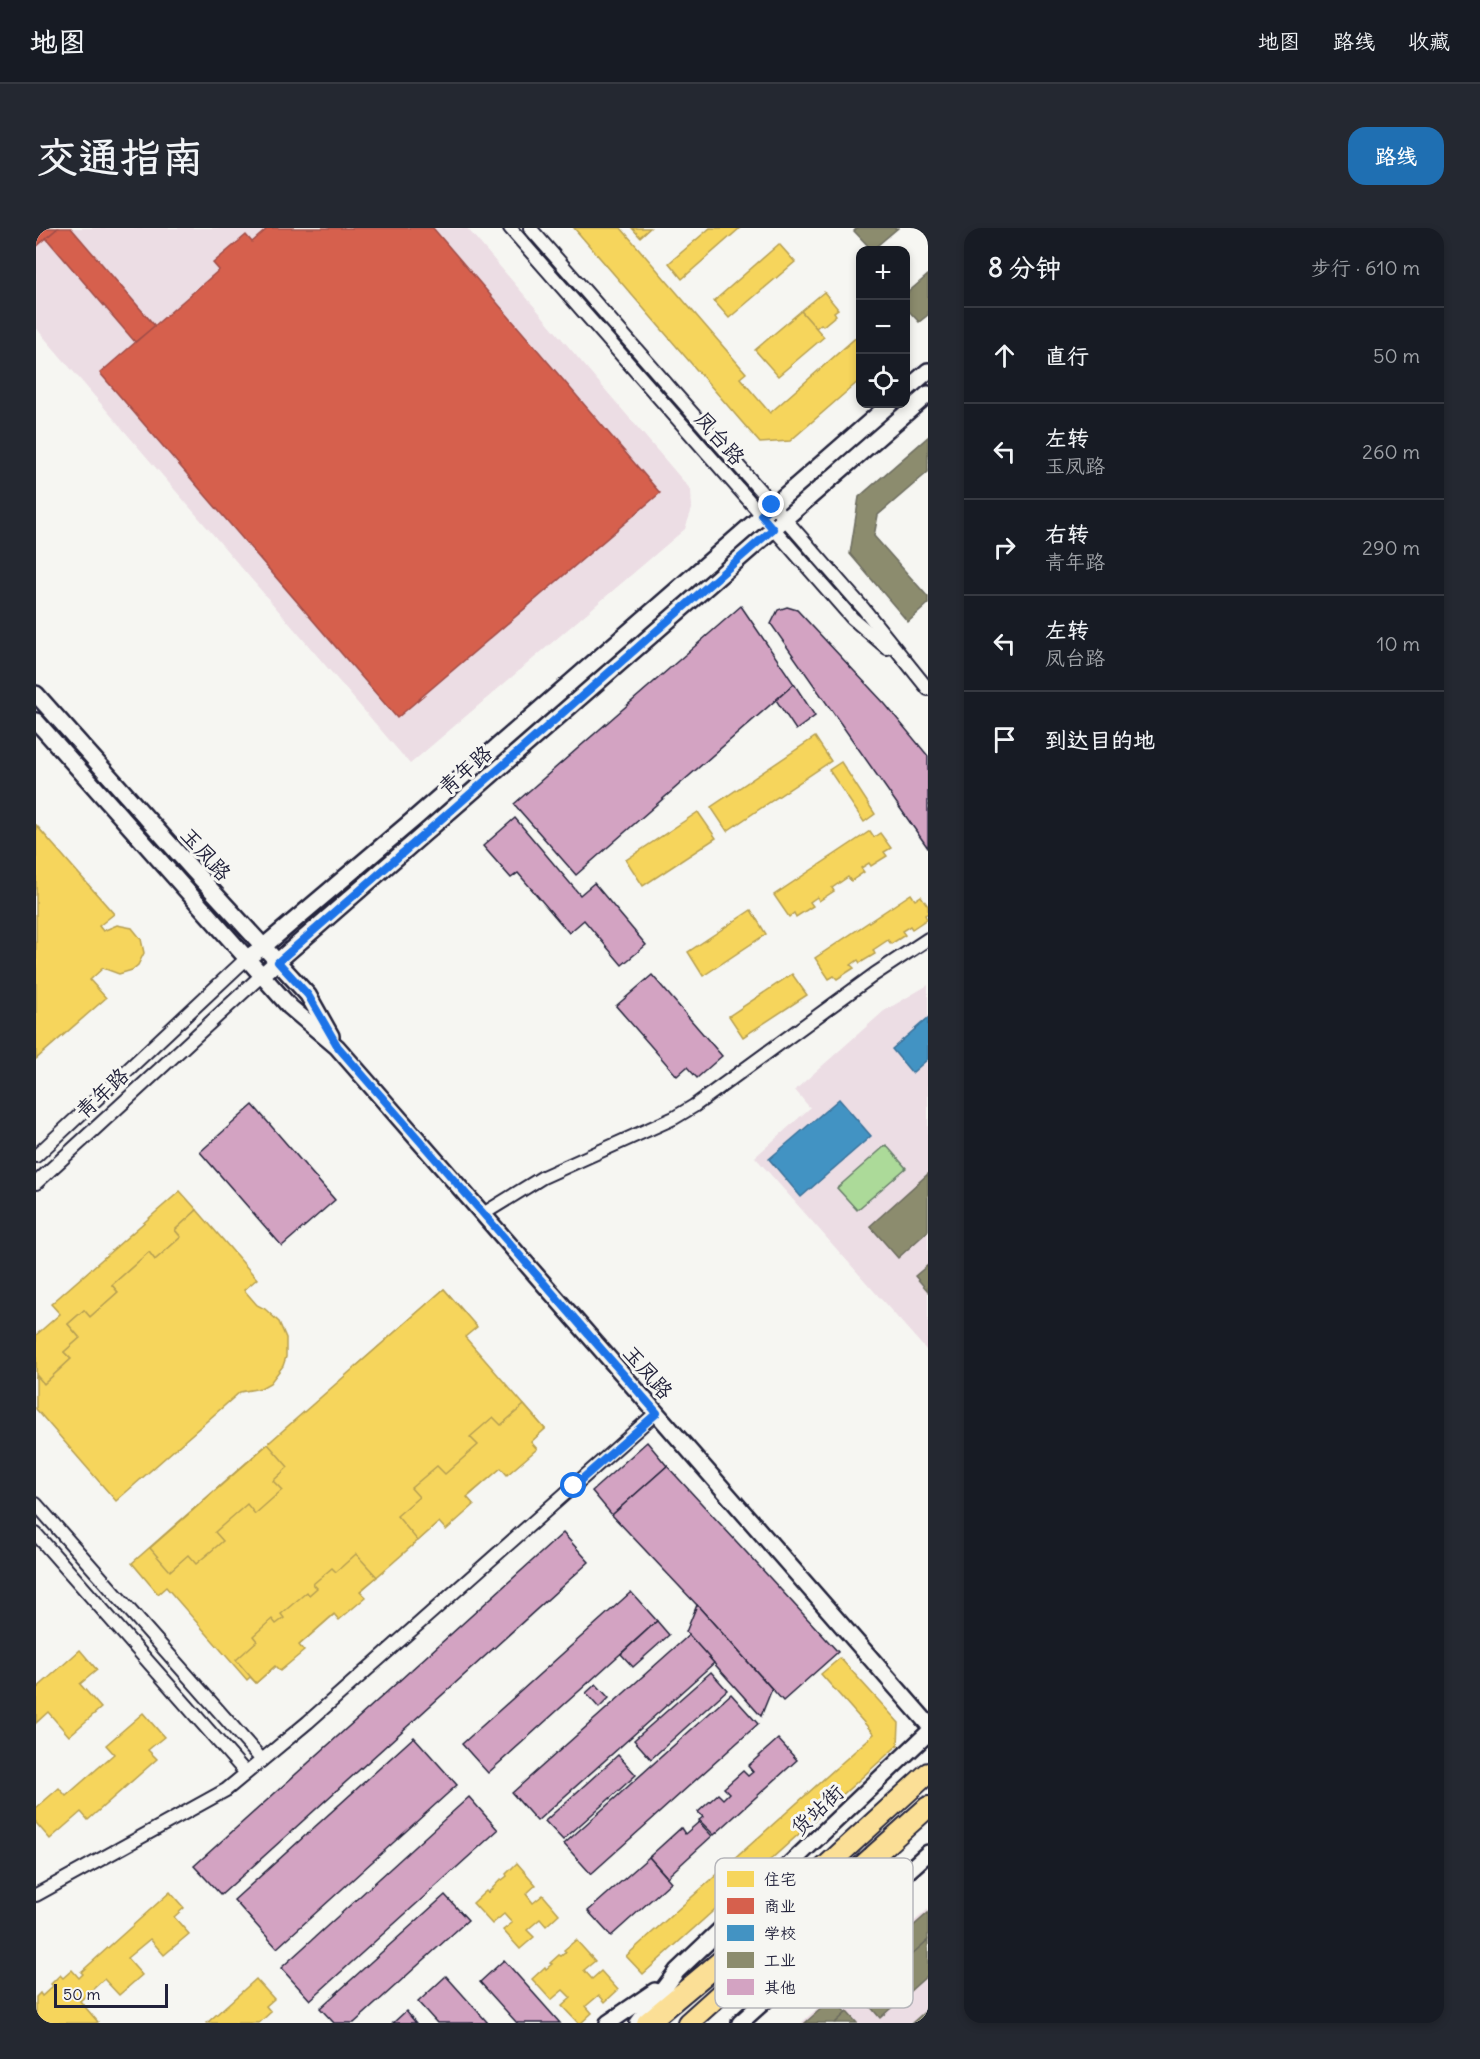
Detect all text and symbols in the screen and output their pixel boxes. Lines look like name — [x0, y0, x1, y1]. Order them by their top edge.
text: 地图 — [30, 24, 86, 60]
text: 地图 — [1258, 28, 1300, 55]
text: 路线 — [1333, 28, 1375, 55]
text: 收藏 — [1408, 28, 1450, 55]
button: 路线 — [1348, 127, 1444, 185]
text: 交通指南 — [36, 131, 204, 183]
map controls — [856, 246, 910, 408]
button: + — [856, 246, 910, 300]
text: 8 分钟 — [988, 251, 1061, 284]
text: 步行 · 610 m — [1311, 255, 1420, 280]
button: − — [856, 300, 910, 354]
icon: ahead — [988, 339, 1021, 372]
text: 直行 — [1045, 342, 1089, 370]
text: 50 m — [1373, 343, 1420, 368]
button: locate — [856, 354, 910, 408]
street label: 凤台路 — [689, 405, 751, 471]
text: 左转 — [1045, 424, 1089, 452]
icon: left — [988, 435, 1021, 468]
text: 260 m — [1362, 439, 1420, 464]
text: 玉凤路 — [1045, 453, 1105, 478]
route end — [758, 491, 784, 517]
text: 右转 — [1045, 520, 1089, 548]
icon: right — [988, 531, 1021, 564]
text: 290 m — [1362, 535, 1420, 560]
text: 青年路 — [1045, 549, 1105, 574]
text: 左转 — [1045, 616, 1089, 644]
icon: left — [988, 627, 1021, 660]
text: 10 m — [1377, 631, 1420, 656]
text: 凤台路 — [1045, 645, 1105, 670]
icon: arrive — [988, 723, 1021, 756]
text: 到达目的地 — [1045, 726, 1155, 754]
street label: 青年路 — [432, 739, 498, 801]
street label: 玉凤路 — [175, 822, 237, 886]
street label: 青年路 — [70, 1062, 134, 1124]
street label: 玉凤路 — [617, 1339, 679, 1405]
route start — [560, 1472, 586, 1498]
street label: 货站街 — [785, 1779, 849, 1841]
legend — [715, 1858, 913, 2008]
text: 住宅 — [764, 1869, 796, 1889]
text: 商业 — [764, 1896, 796, 1916]
text: 学校 — [764, 1923, 796, 1943]
text: 工业 — [764, 1950, 796, 1970]
text: 其他 — [764, 1977, 796, 1997]
scale bar — [54, 1981, 168, 2008]
text: 50 m — [63, 1984, 101, 2004]

